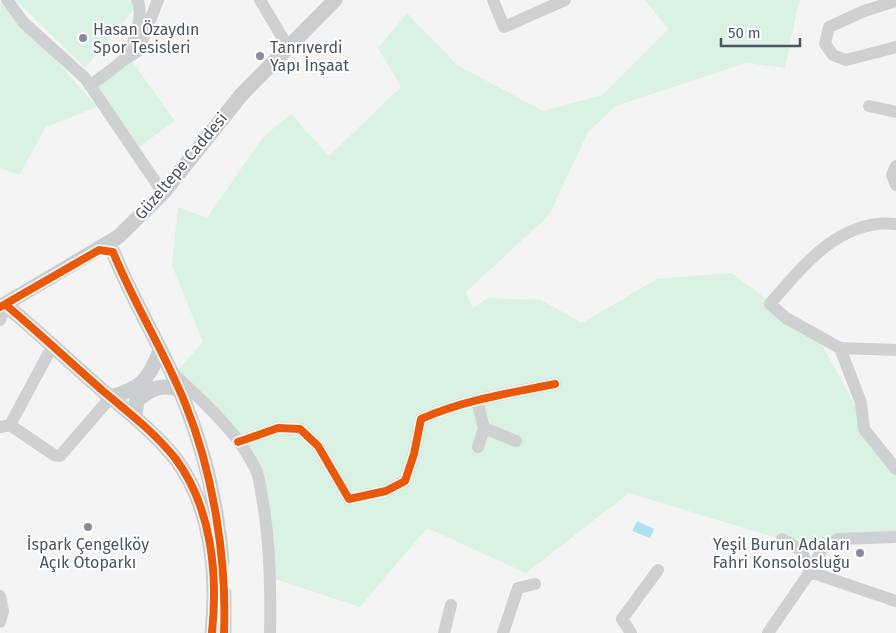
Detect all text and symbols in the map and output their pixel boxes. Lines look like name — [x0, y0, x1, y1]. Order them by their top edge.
scale bar — [721, 15, 800, 47]
place label: Hasan Özaydın Spor Tesisleri — [93, 20, 199, 57]
text: 50 m — [728, 24, 761, 42]
marker: Hasan Özaydın Spor Tesisleri — [77, 32, 89, 44]
place label: Tanrıverdi Yapı İnşaat — [270, 38, 349, 76]
marker: Tanrıverdi Yapı İnşaat — [254, 50, 266, 62]
street label: Güzeltepe Caddesi — [131, 109, 231, 223]
marker: İspark Çengelköy Açık Otoparkı — [82, 521, 94, 533]
place label: İspark Çengelköy Açık Otoparkı — [27, 534, 149, 573]
place label: Yeşil Burun Adaları Fahri Konsolosluğu — [712, 535, 850, 572]
marker: Yeşil Burun Adaları Fahri Konsolosluğu — [854, 547, 866, 559]

